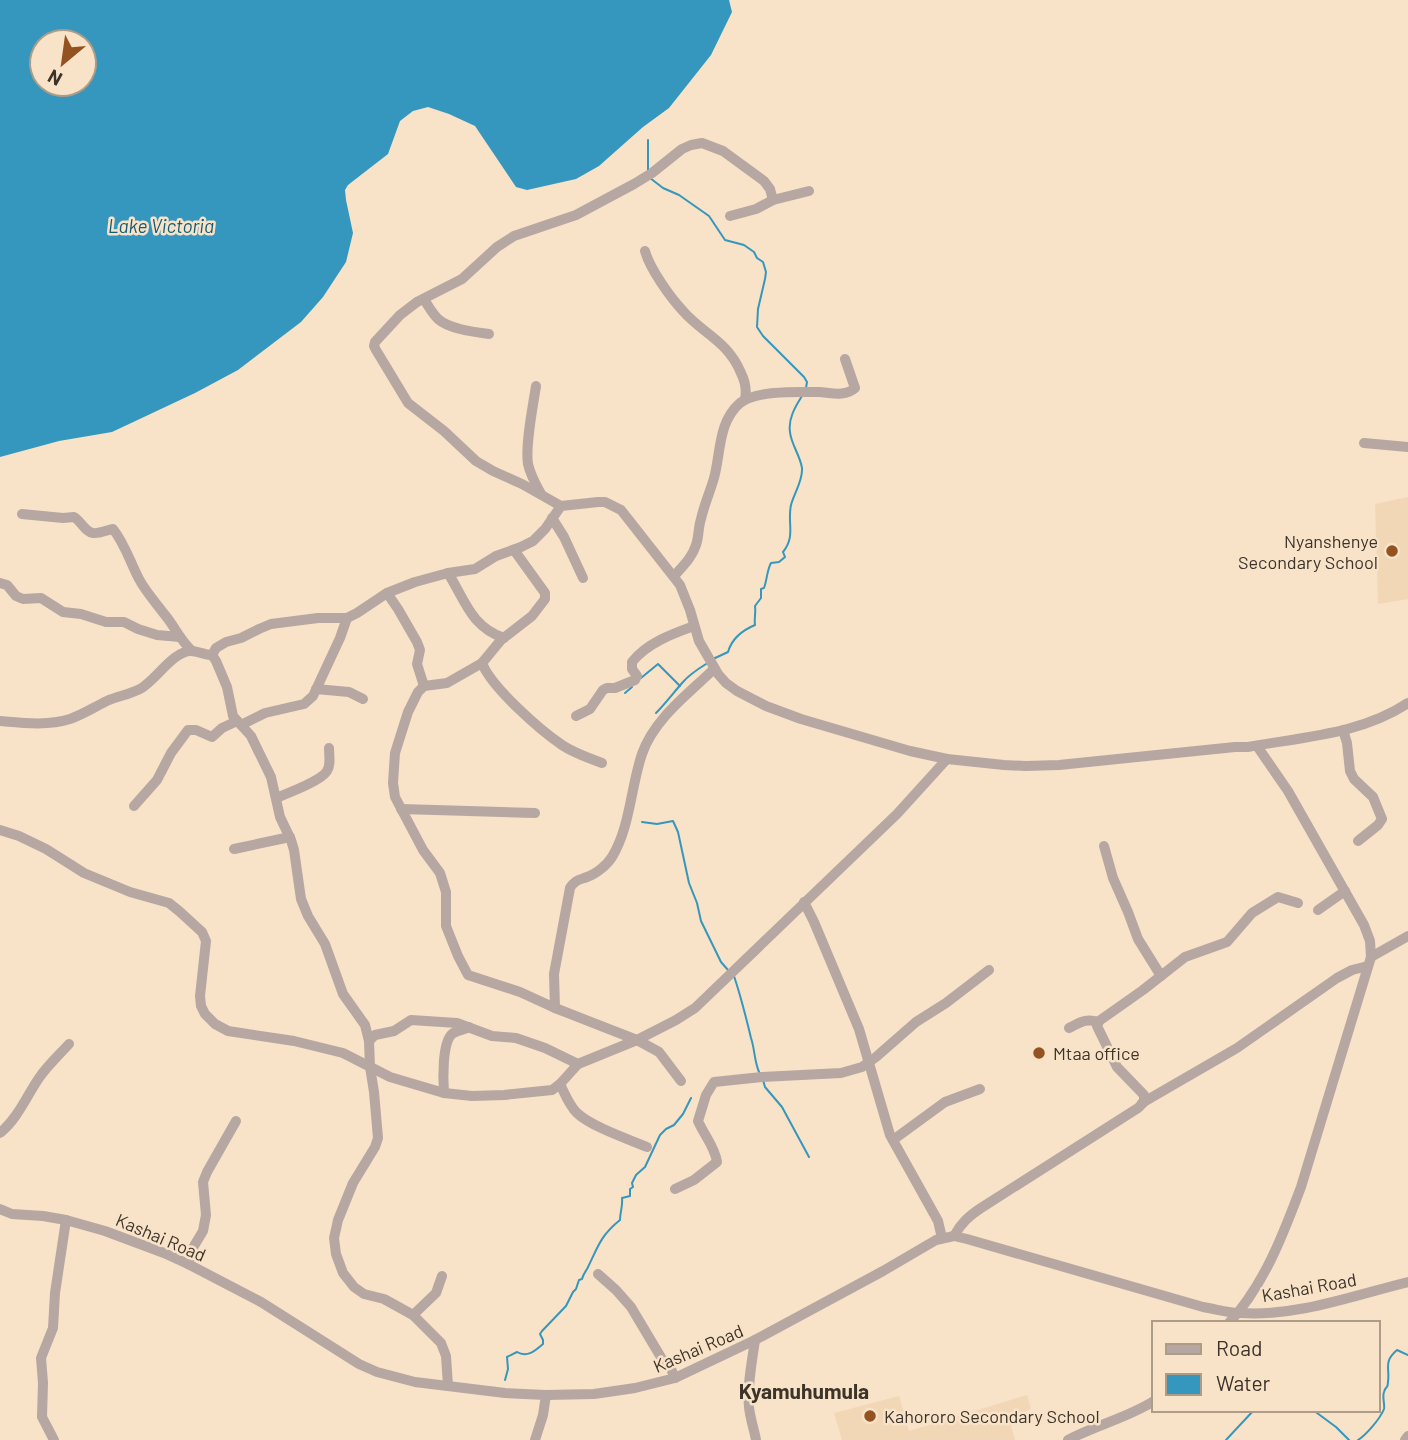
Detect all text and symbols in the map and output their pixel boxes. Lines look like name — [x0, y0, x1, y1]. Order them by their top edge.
north arrow — [28, 28, 98, 98]
text: N — [43, 65, 66, 91]
water label: Lake Victoria — [108, 214, 214, 237]
place label: Nyanshenye Secondary School — [1238, 530, 1378, 573]
marker: Nyanshenye Secondary School — [1384, 543, 1400, 559]
place label: Mtaa office — [1053, 1042, 1140, 1064]
marker: Mtaa office — [1031, 1045, 1047, 1061]
street label: Kashai Road — [113, 1208, 209, 1266]
street label: Kashai Road — [1260, 1268, 1358, 1306]
street label: Kashai Road — [650, 1319, 746, 1377]
legend — [1152, 1321, 1380, 1412]
text: Road — [1216, 1335, 1262, 1360]
text: Water — [1216, 1370, 1271, 1395]
district label: Kyamuhumula — [739, 1378, 869, 1403]
place label: Kahororo Secondary School — [884, 1405, 1100, 1427]
marker: Kahororo Secondary School — [862, 1408, 878, 1424]

